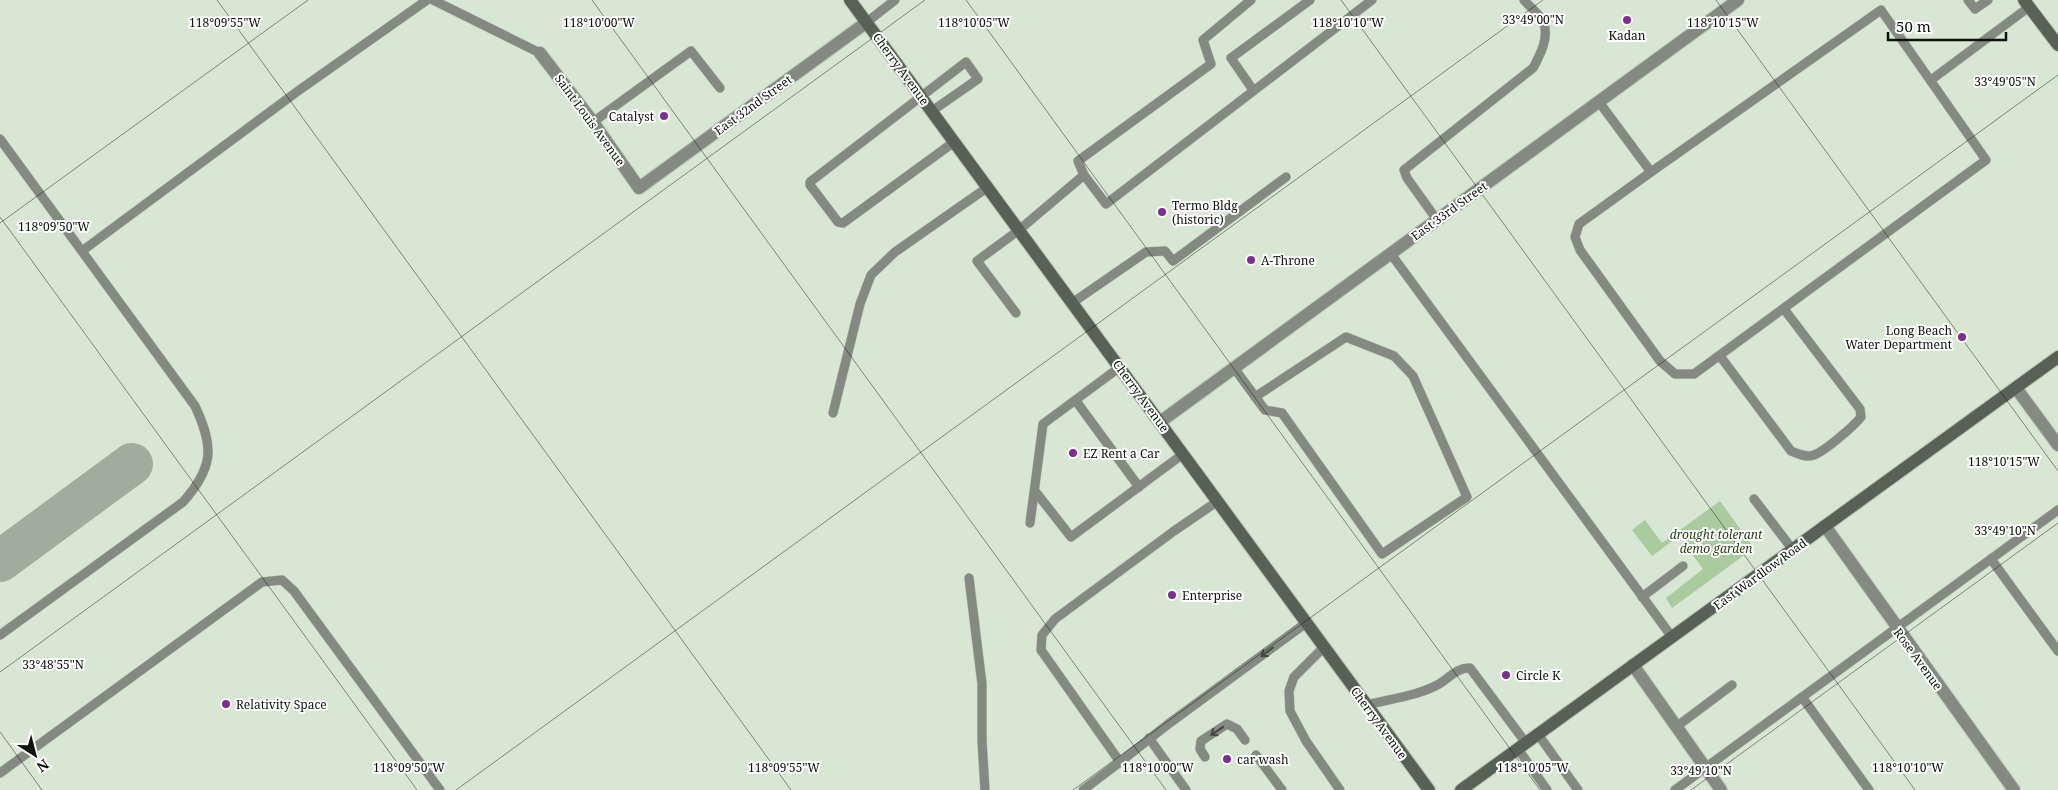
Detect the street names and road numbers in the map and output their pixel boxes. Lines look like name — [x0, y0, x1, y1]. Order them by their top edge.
street label: Cherry Avenue — [869, 29, 933, 109]
street label: Saint Louis Avenue — [551, 71, 629, 169]
street label: East 32nd Street — [711, 71, 795, 139]
street label: East 33rd Street — [1408, 178, 1490, 244]
street label: Cherry Avenue — [1109, 356, 1173, 436]
street label: East Wardlow Road — [1710, 534, 1811, 614]
street label: Rose Avenue — [1890, 625, 1946, 693]
street label: Cherry Avenue — [1347, 683, 1411, 763]

